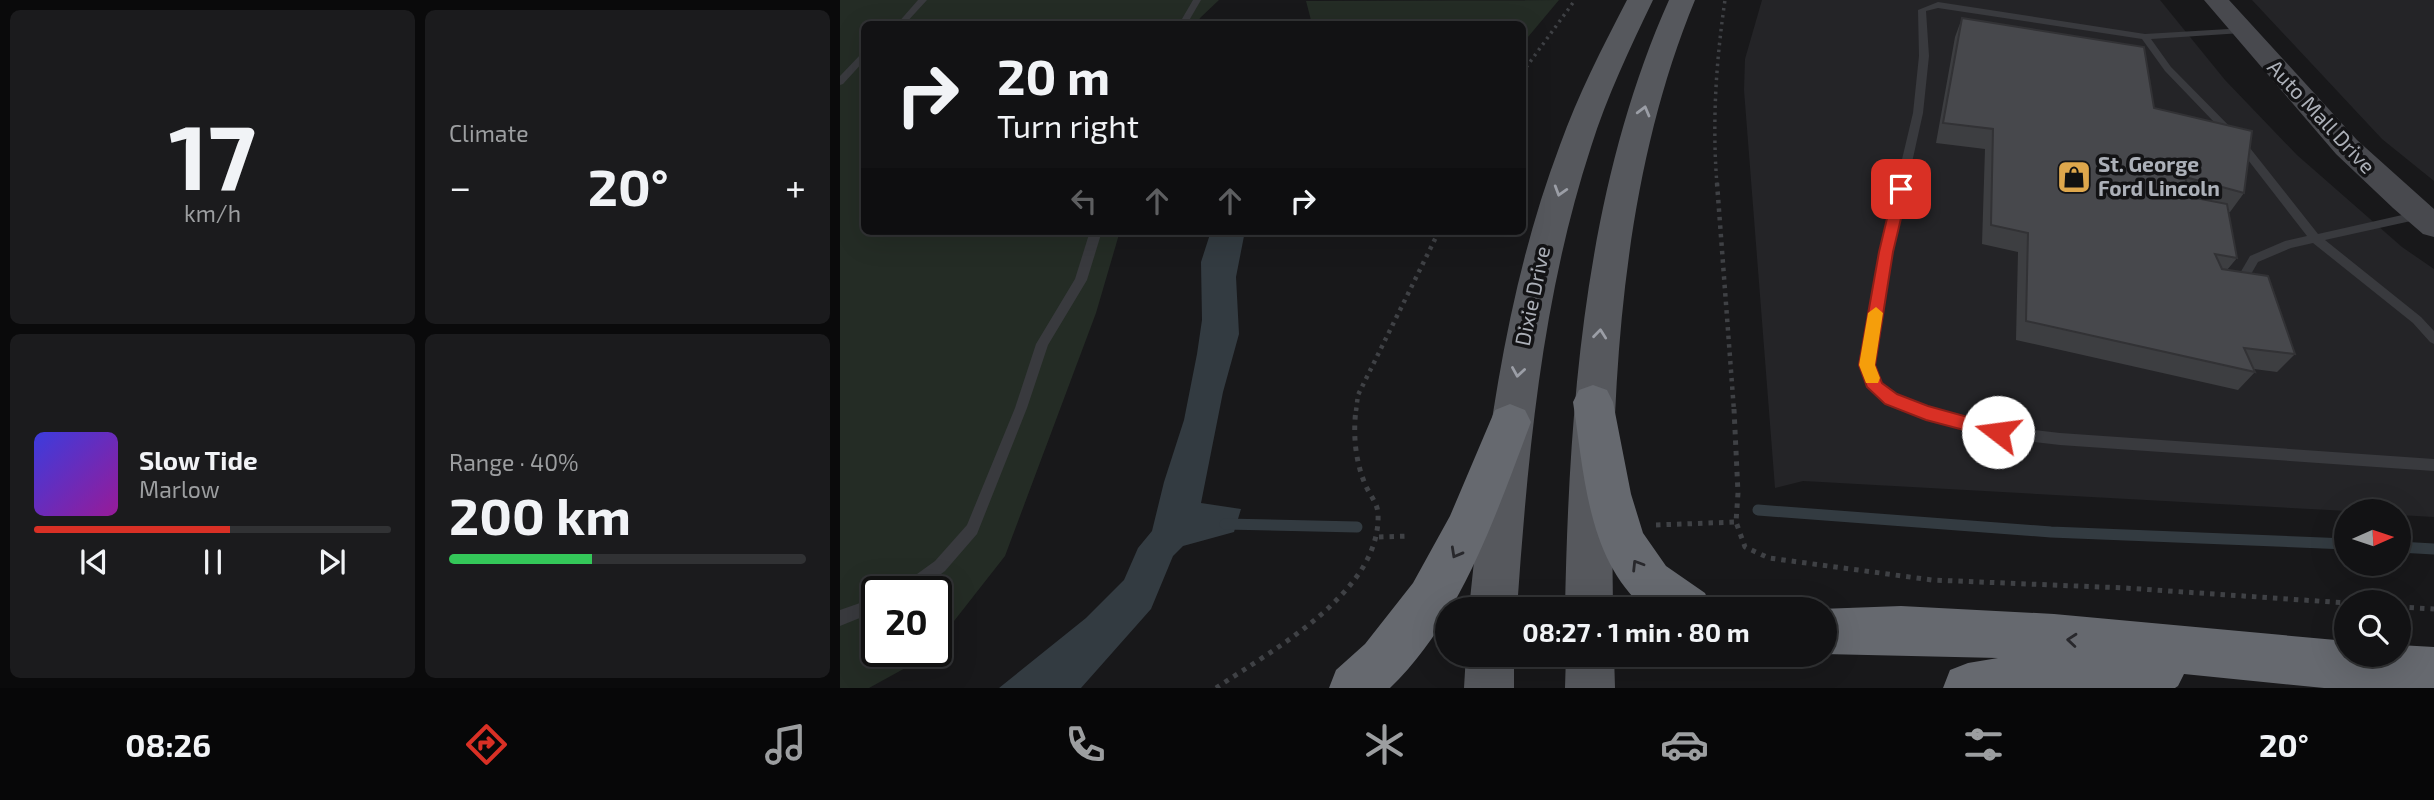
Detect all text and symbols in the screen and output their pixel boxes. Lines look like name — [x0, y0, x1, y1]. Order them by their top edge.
text: 20 m — [997, 46, 1110, 105]
icon: right — [882, 49, 973, 140]
street label: Auto Mall Drive — [2263, 54, 2381, 178]
text: 17 — [169, 99, 256, 208]
one-way arrow — [1636, 105, 1650, 117]
text: Turn right — [997, 106, 1139, 144]
text: Climate — [449, 119, 529, 147]
place label: St. George Ford Lincoln — [2098, 151, 2220, 200]
text: 20° — [588, 154, 669, 216]
shop icon: St. George Ford Lincoln — [2055, 158, 2093, 196]
pin — [1871, 159, 1931, 219]
text: − — [449, 163, 471, 209]
text: + — [785, 163, 806, 209]
icon: arrive — [1882, 170, 1920, 208]
icon: left — [1065, 182, 1103, 220]
icon: ahead — [1138, 182, 1176, 220]
icon: ahead — [1211, 182, 1249, 220]
icon: right — [1284, 182, 1322, 220]
one-way arrow — [1553, 185, 1568, 197]
text: km/h — [184, 199, 241, 227]
street label: Dixie Drive — [1509, 244, 1554, 348]
one-way arrow — [1593, 328, 1608, 340]
one-way arrow — [1511, 366, 1526, 378]
position arrow — [1961, 395, 2035, 469]
text: Slow Tide — [139, 444, 258, 475]
text: Range · 40% — [449, 448, 579, 476]
text: Marlow — [139, 475, 220, 503]
text: 200 km — [449, 483, 631, 545]
north arrow — [2334, 499, 2412, 576]
map controls — [2334, 499, 2411, 667]
icon: previous — [75, 543, 113, 581]
icon: pause — [194, 543, 232, 581]
icon: next — [313, 543, 351, 581]
one-way arrow — [1451, 545, 1464, 558]
one-way arrow — [1633, 560, 1645, 573]
speed limit sign: 20 — [861, 576, 952, 667]
button: search — [2334, 590, 2411, 667]
text: 08:27 · 1 min · 80 m — [1522, 616, 1750, 647]
one-way arrow — [2066, 633, 2077, 648]
icon: directions — [462, 720, 511, 769]
icon: music — [761, 720, 810, 769]
icon: phone — [1061, 720, 1110, 769]
icon: climate — [1360, 720, 1409, 769]
icon: car — [1660, 720, 1709, 769]
icon: filters — [1959, 720, 2008, 769]
text: 08:26 — [125, 725, 211, 763]
text: 20° — [2259, 725, 2309, 763]

